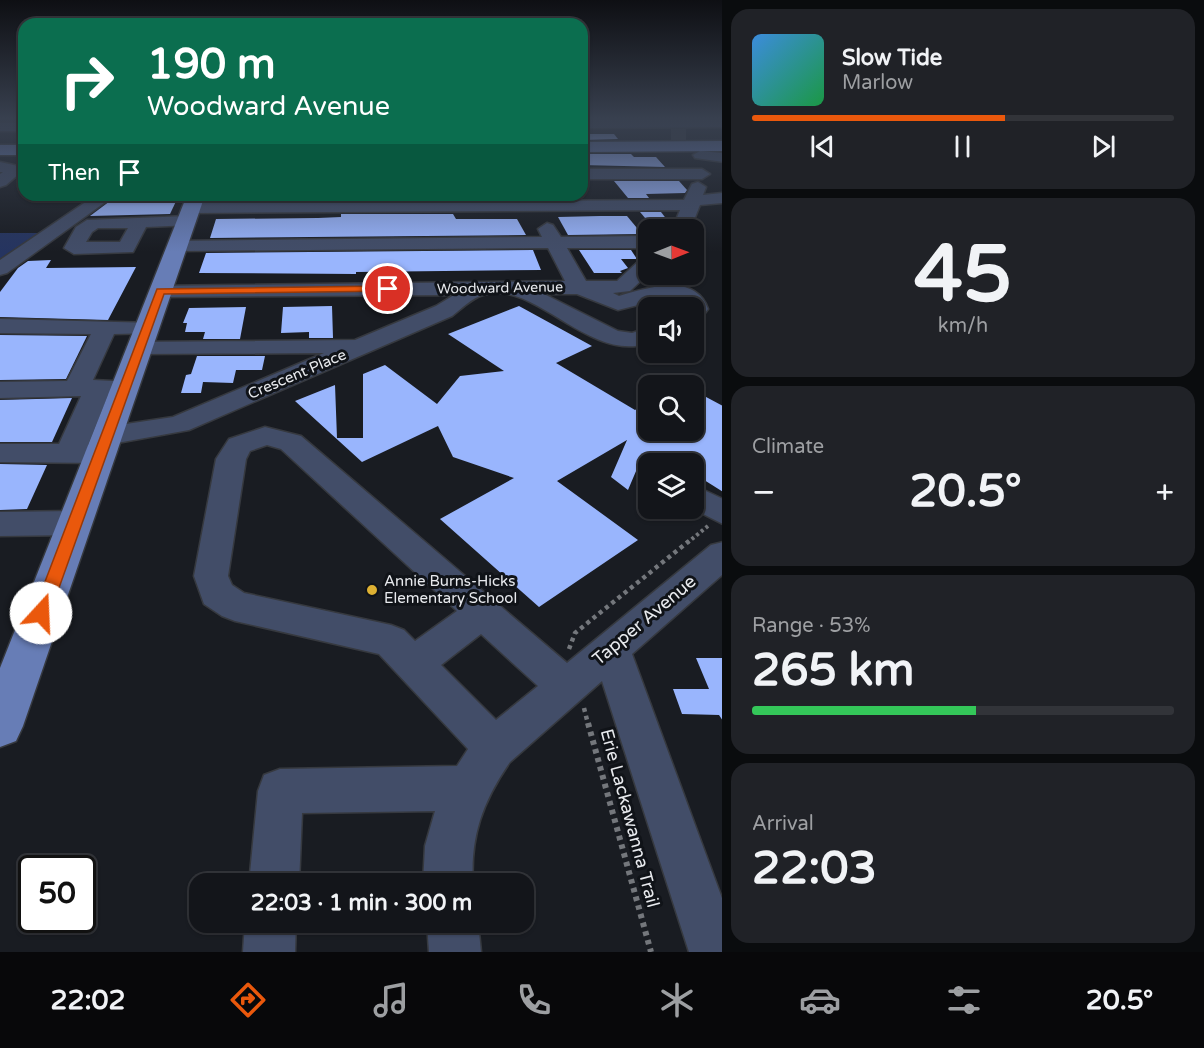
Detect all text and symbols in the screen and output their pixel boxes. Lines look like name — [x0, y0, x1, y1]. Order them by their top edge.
text: 190 m — [147, 39, 276, 90]
icon: right — [48, 42, 126, 120]
text: Slow Tide — [842, 45, 942, 71]
text: Marlow — [842, 71, 913, 95]
text: Woodward Avenue — [147, 90, 390, 123]
icon: previous — [806, 130, 839, 163]
icon: pause — [946, 130, 979, 163]
icon: next — [1087, 130, 1120, 163]
icon: arrive — [113, 156, 146, 189]
text: Then — [48, 160, 101, 186]
north arrow — [638, 219, 704, 285]
map controls — [638, 219, 704, 519]
text: 45 — [914, 228, 1012, 322]
pin — [362, 263, 413, 314]
icon: arrive — [371, 272, 404, 305]
street label: Woodward Avenue — [437, 278, 563, 298]
button: sound — [638, 297, 704, 363]
text: km/h — [938, 314, 988, 338]
street label: Crescent Place — [245, 345, 349, 403]
button: search — [638, 375, 704, 441]
text: Climate — [752, 435, 824, 459]
button: layers — [638, 453, 704, 519]
text: 20.5° — [909, 465, 1022, 519]
text: − — [752, 473, 776, 512]
text: + — [1155, 473, 1174, 512]
street label: Tapper Avenue — [588, 570, 700, 670]
place label: Annie Burns-Hicks Elementary School — [384, 572, 517, 607]
position arrow — [9, 581, 73, 645]
marker: Annie Burns-Hicks Elementary School — [365, 583, 379, 597]
text: Range · 53% — [752, 614, 871, 638]
text: 265 km — [752, 644, 914, 698]
street label: Erie Lackawanna Trail — [596, 726, 664, 910]
text: Arrival — [752, 812, 814, 836]
text: 22:03 — [752, 842, 877, 896]
speed limit sign: 50 — [18, 855, 96, 933]
text: 22:03 · 1 min · 300 m — [251, 890, 472, 916]
icon: directions — [227, 979, 269, 1021]
icon: music — [370, 979, 412, 1021]
icon: phone — [513, 979, 555, 1021]
icon: climate — [656, 979, 698, 1021]
icon: car — [799, 979, 841, 1021]
icon: filters — [943, 979, 985, 1021]
text: 22:02 — [51, 984, 125, 1017]
text: 20.5° — [1086, 984, 1153, 1017]

